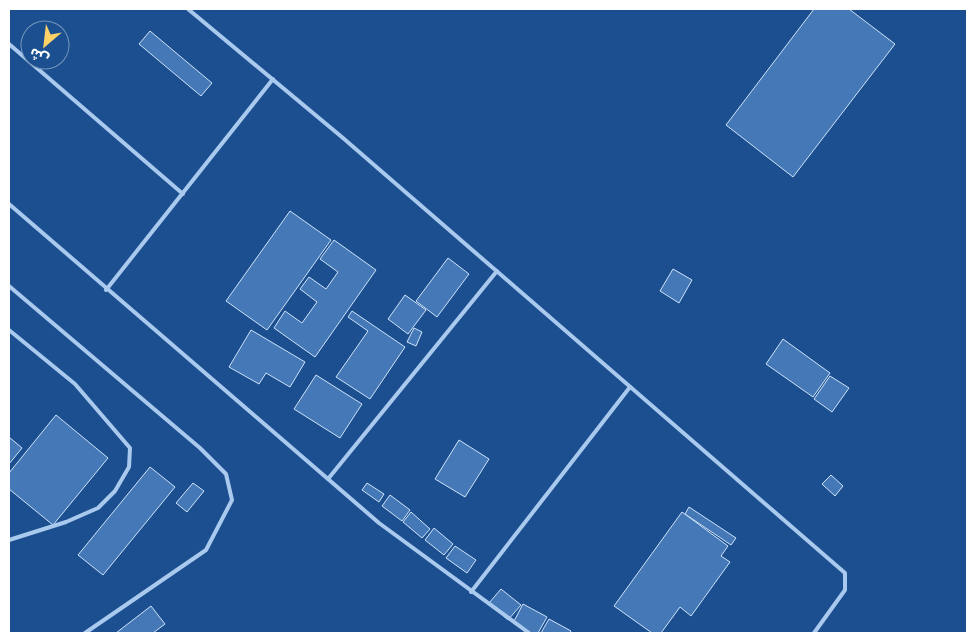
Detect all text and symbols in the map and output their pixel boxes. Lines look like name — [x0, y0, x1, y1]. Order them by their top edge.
north arrow — [20, 20, 70, 70]
text: ش — [26, 44, 52, 70]

